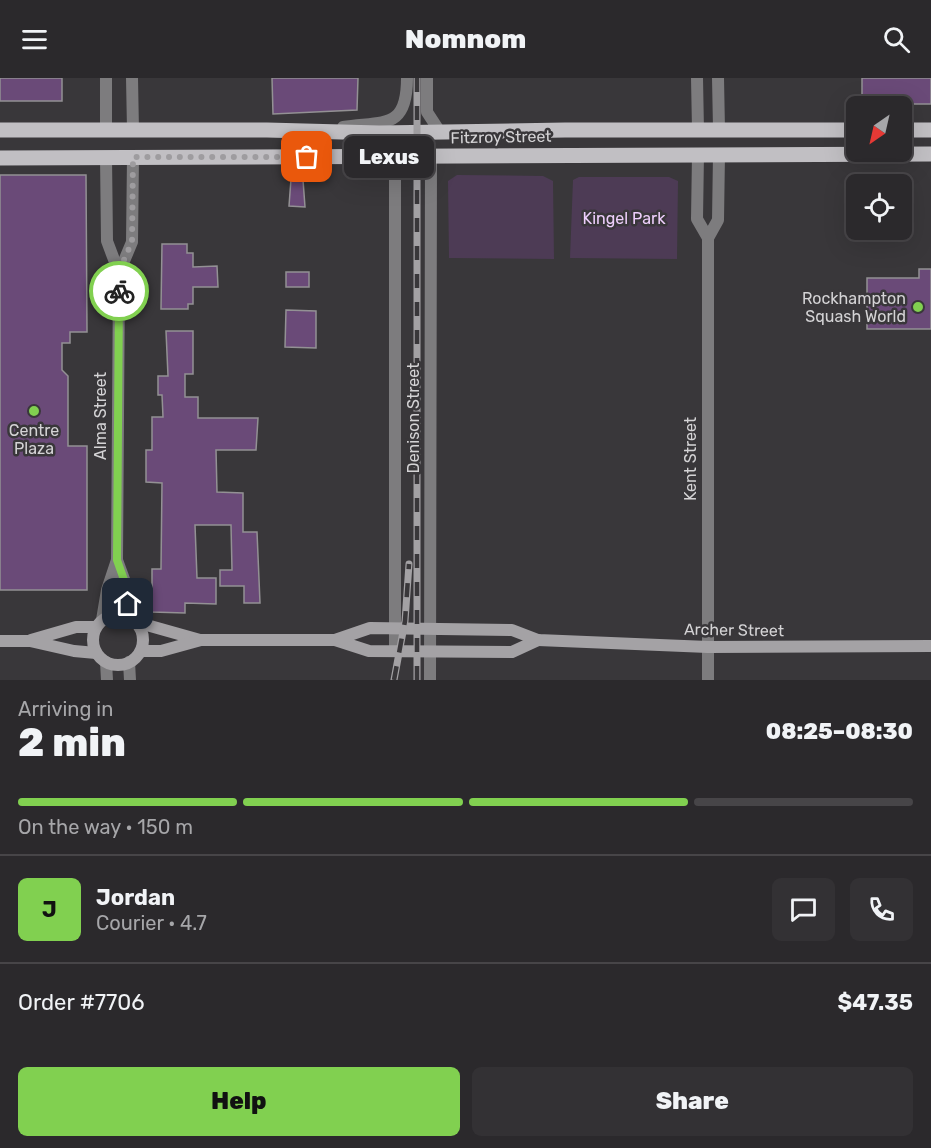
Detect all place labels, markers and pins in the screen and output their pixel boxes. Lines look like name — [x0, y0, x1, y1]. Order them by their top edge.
pin — [281, 131, 332, 182]
callout: Lexus — [343, 136, 433, 178]
place label: Rockhampton Squash World — [802, 289, 906, 326]
marker: Rockhampton Squash World — [911, 300, 925, 314]
marker: Centre Plaza — [27, 404, 41, 418]
place label: Centre Plaza — [9, 421, 59, 458]
pin — [102, 578, 153, 629]

